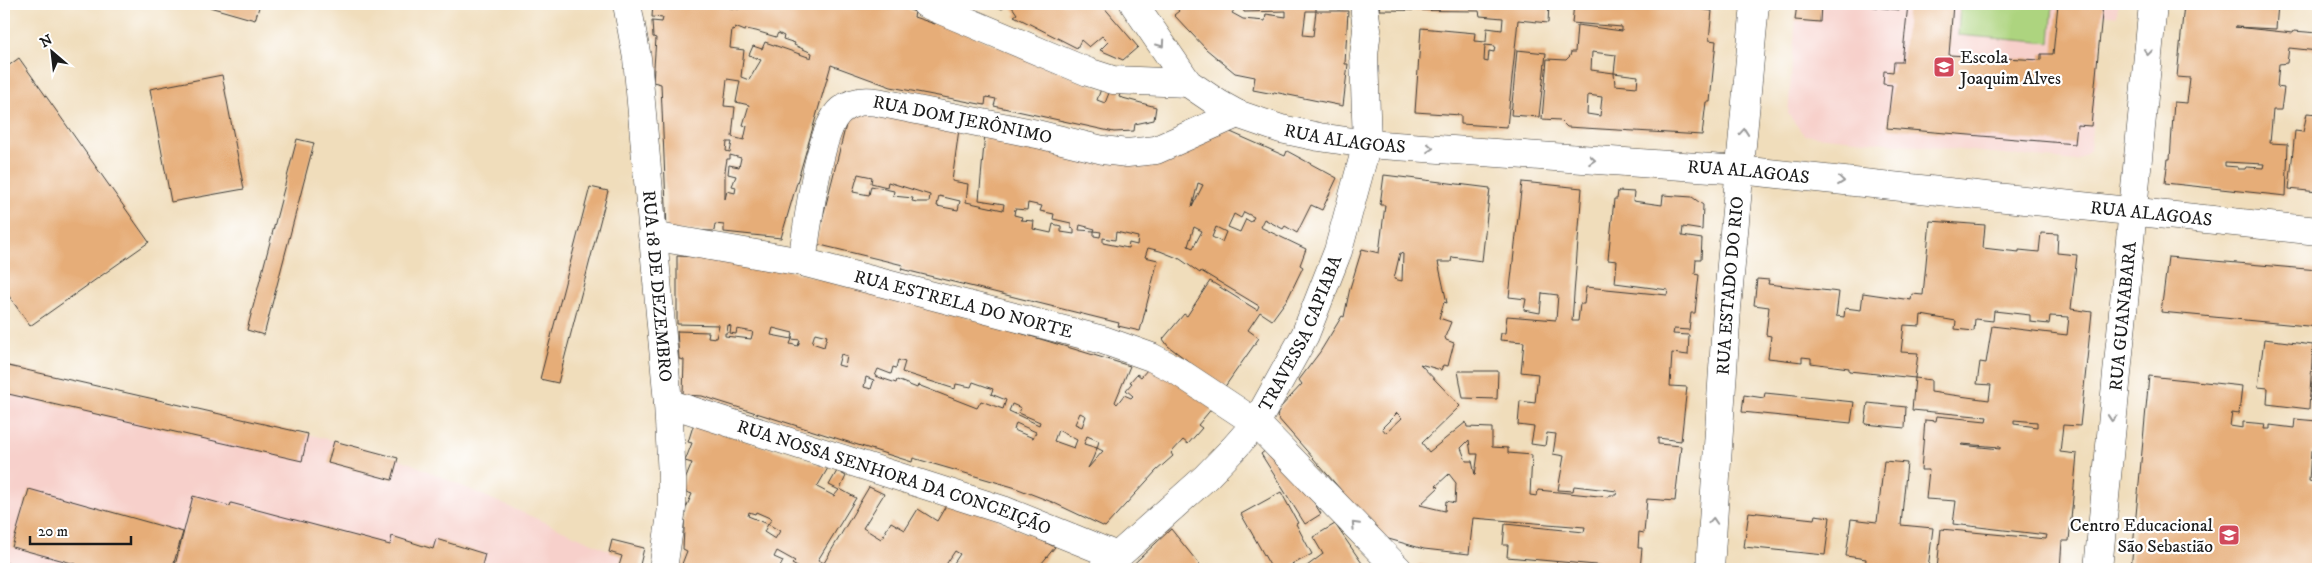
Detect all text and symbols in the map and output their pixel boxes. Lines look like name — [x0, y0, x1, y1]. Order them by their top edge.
north arrow — [28, 28, 78, 78]
text: N — [37, 31, 56, 52]
one-way arrow — [1155, 38, 1164, 48]
place label: Escola Joaquim Alves — [1958, 47, 2061, 90]
one-way arrow — [2143, 49, 2154, 57]
school or university icon: Escola Joaquim Alves — [1932, 55, 1956, 79]
street label: RUA DOM JERÔNIMO — [871, 91, 1054, 149]
street label: RUA ALAGOAS — [1282, 120, 1406, 159]
one-way arrow — [1738, 128, 1749, 136]
one-way arrow — [1427, 142, 1435, 153]
one-way arrow — [1589, 154, 1597, 165]
street label: RUA ALAGOAS — [1687, 156, 1811, 189]
one-way arrow — [1838, 175, 1846, 186]
street label: RUA 18 DE DEZEMBRO — [637, 189, 676, 383]
street label: RUA ESTADO DO RIO — [1713, 195, 1749, 376]
street label: RUA ALAGOAS — [2089, 197, 2213, 232]
street label: RUA GUANABARA — [2105, 240, 2142, 392]
street label: TRAVESSA CAPIABA — [1255, 252, 1347, 416]
street label: RUA ESTRELA DO NORTE — [851, 266, 1075, 344]
one-way arrow — [2107, 415, 2118, 423]
street label: RUA NOSSA SENHORA DA CONCEIÇÃO — [734, 416, 1054, 540]
scale bar — [30, 513, 131, 545]
place label: Centro Educacional São Sebastião — [2070, 515, 2214, 558]
one-way arrow — [1707, 516, 1718, 524]
text: 20 m — [38, 522, 68, 541]
one-way arrow — [1352, 522, 1361, 531]
school or university icon: Centro Educacional São Sebastião — [2217, 523, 2241, 547]

